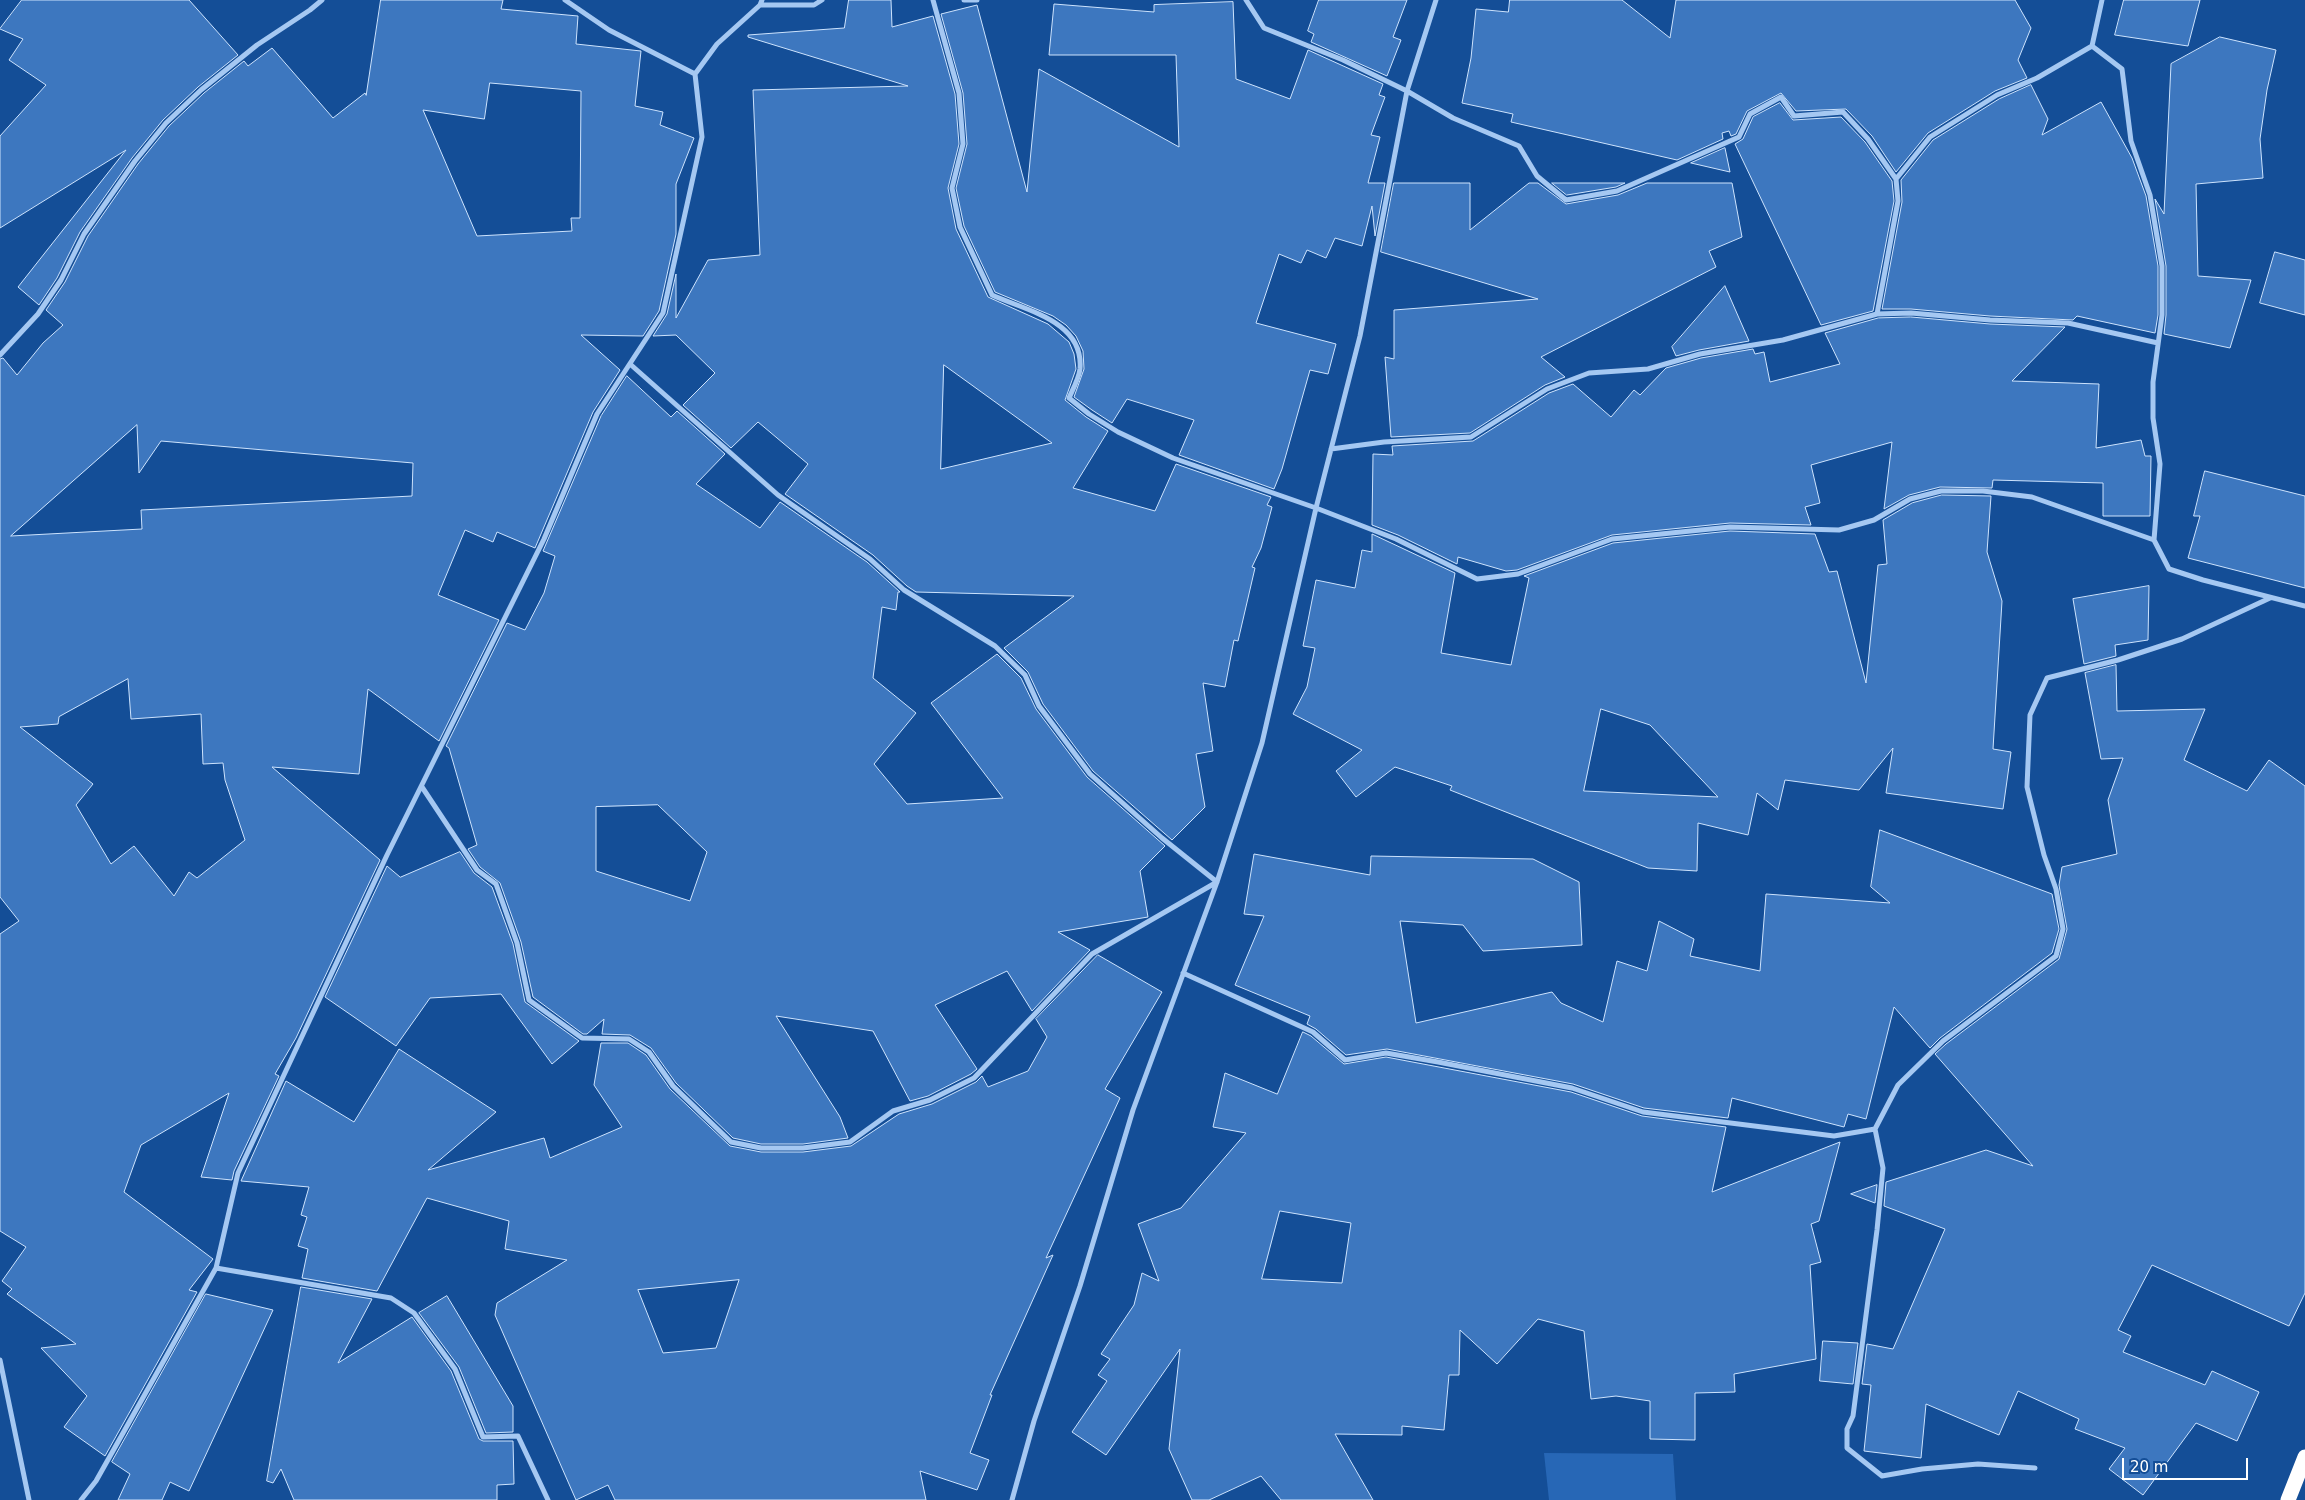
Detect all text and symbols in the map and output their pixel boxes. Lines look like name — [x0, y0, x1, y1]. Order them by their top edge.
scale bar — [2125, 1448, 2251, 1480]
text: 20 m — [2130, 1458, 2168, 1476]

